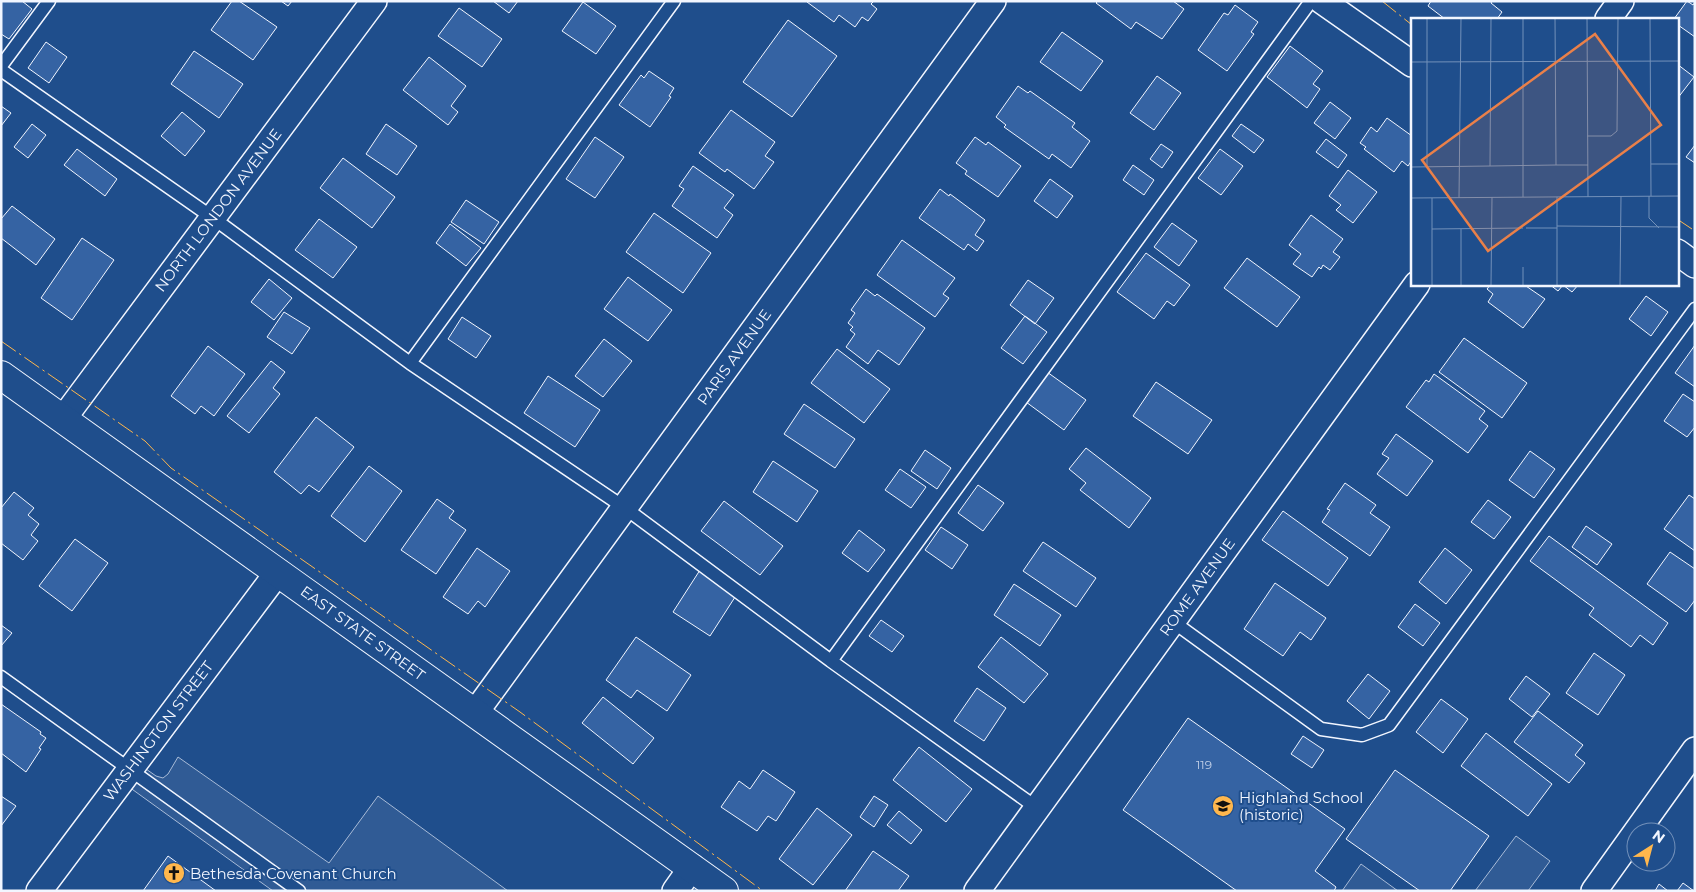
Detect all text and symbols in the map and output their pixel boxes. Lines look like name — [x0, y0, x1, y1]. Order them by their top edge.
inset map — [1411, 18, 1678, 285]
street label: NORTH LONDON AVENUE — [150, 125, 286, 295]
street label: PARIS AVENUE — [693, 305, 775, 409]
street label: ROME AVENUE — [1155, 534, 1239, 640]
street label: EAST STATE STREET — [297, 581, 429, 685]
street label: WASHINGTON STREET — [99, 657, 217, 805]
house number: 119 — [1196, 757, 1212, 772]
place label: Highland School (historic) — [1239, 788, 1363, 824]
school or university icon: Highland School (historic) — [1211, 794, 1235, 818]
north arrow — [1626, 822, 1676, 872]
text: N — [1649, 826, 1669, 847]
church icon: Bethesda Covenant Church — [162, 861, 186, 885]
place label: Bethesda Covenant Church — [190, 864, 397, 883]

